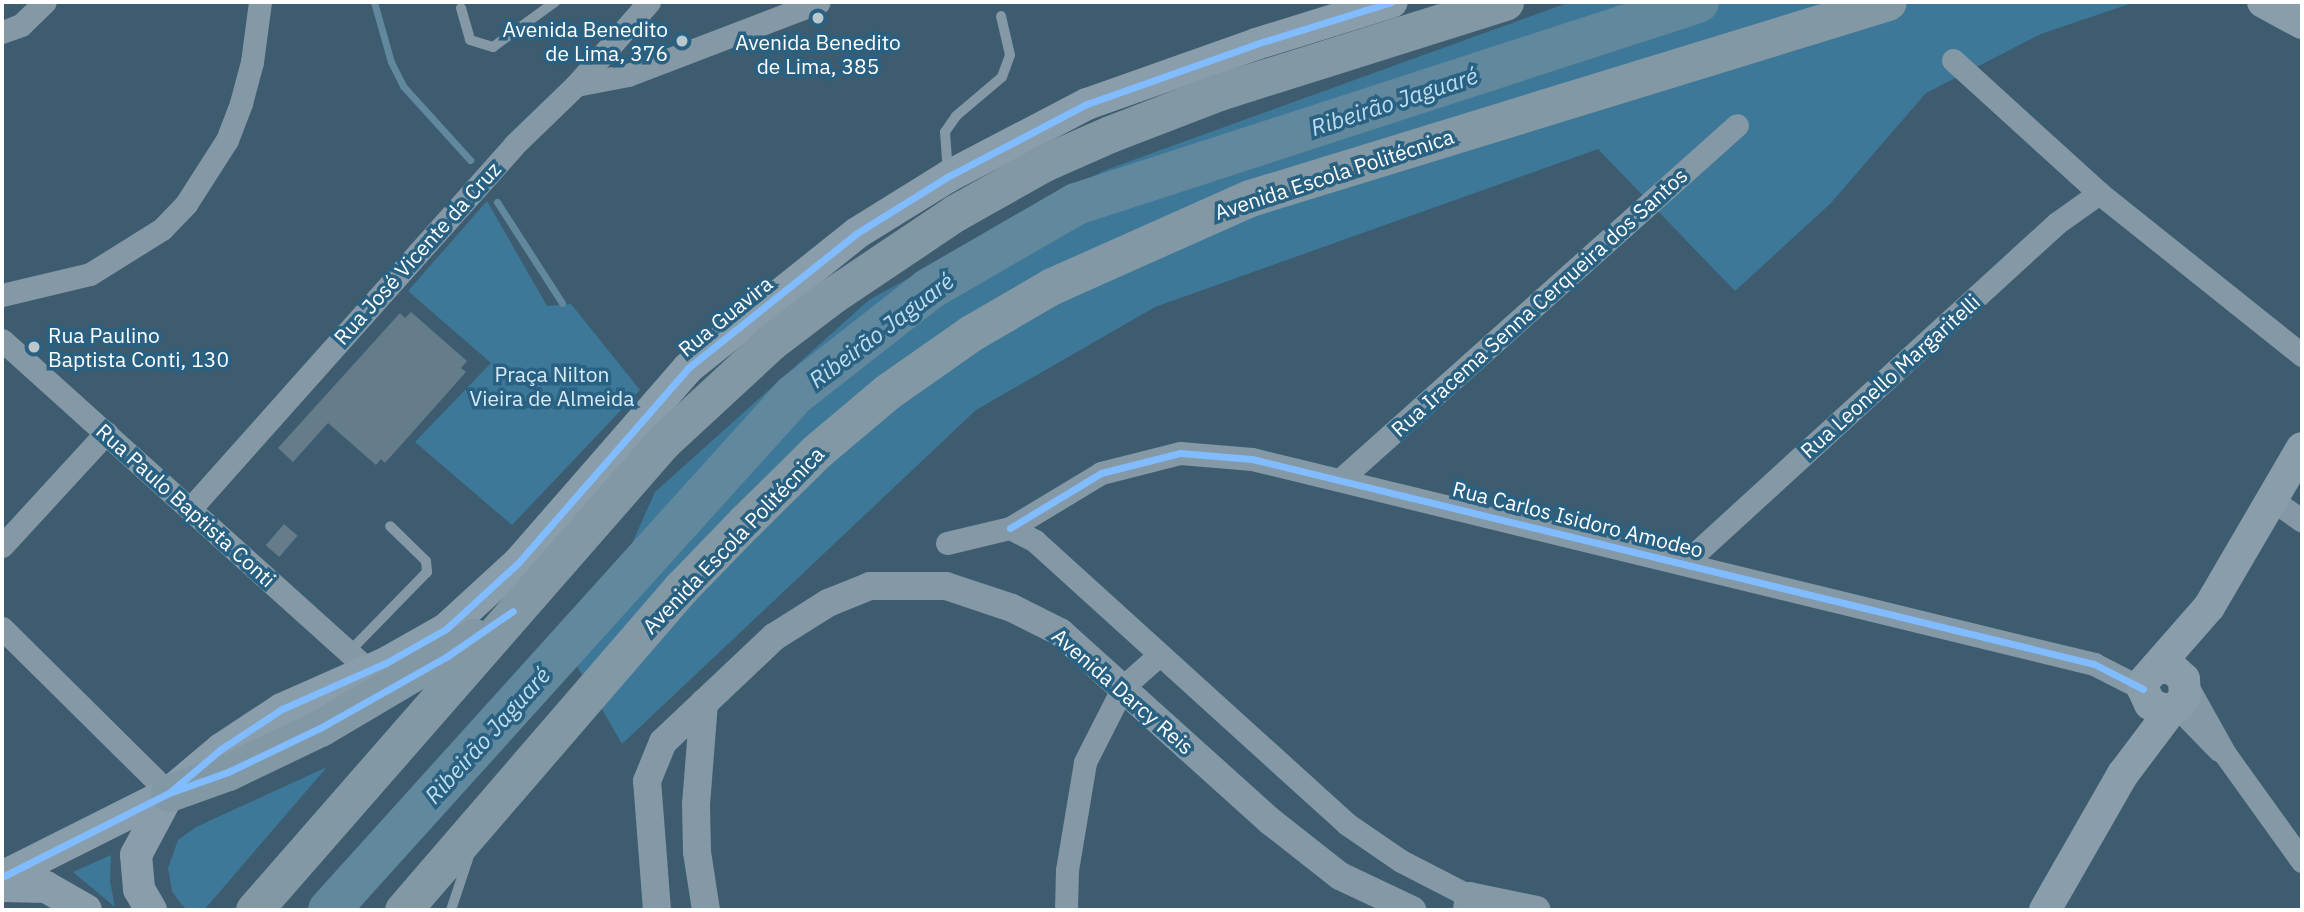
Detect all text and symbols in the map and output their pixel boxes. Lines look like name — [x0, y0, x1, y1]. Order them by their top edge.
marker: Avenida Benedito de Lima, 385 — [810, 10, 826, 26]
place label: Avenida Benedito de Lima, 376 — [503, 16, 668, 66]
place label: Avenida Benedito de Lima, 385 — [735, 29, 901, 79]
marker: Avenida Benedito de Lima, 376 — [674, 33, 690, 49]
water label: Ribeirão Jaguaré — [1307, 61, 1481, 141]
street label: Avenida Escola Politécnica — [1211, 123, 1457, 225]
street label: Rua José Vicente da Cruz — [328, 156, 506, 350]
street label: Rua Iracema Senna Cerqueira dos Santos — [1386, 162, 1692, 442]
water label: Ribeirão Jaguaré — [803, 267, 959, 393]
street label: Rua Guavira — [673, 270, 777, 362]
street label: Rua Leonello Margaritelli — [1795, 289, 1985, 463]
place label: Rua Paulino Baptista Conti, 130 — [48, 322, 229, 372]
marker: Rua Paulino Baptista Conti, 130 — [26, 339, 42, 355]
park label: Praça Nilton Vieira de Almeida — [470, 361, 634, 411]
street label: Rua Paulo Baptista Conti — [91, 418, 281, 592]
street label: Avenida Escola Politécnica — [637, 441, 829, 639]
street label: Rua Carlos Isidoro Amodeo — [1450, 476, 1706, 562]
street label: Avenida Darcy Reis — [1047, 623, 1199, 759]
water label: Ribeirão Jaguaré — [419, 661, 555, 809]

